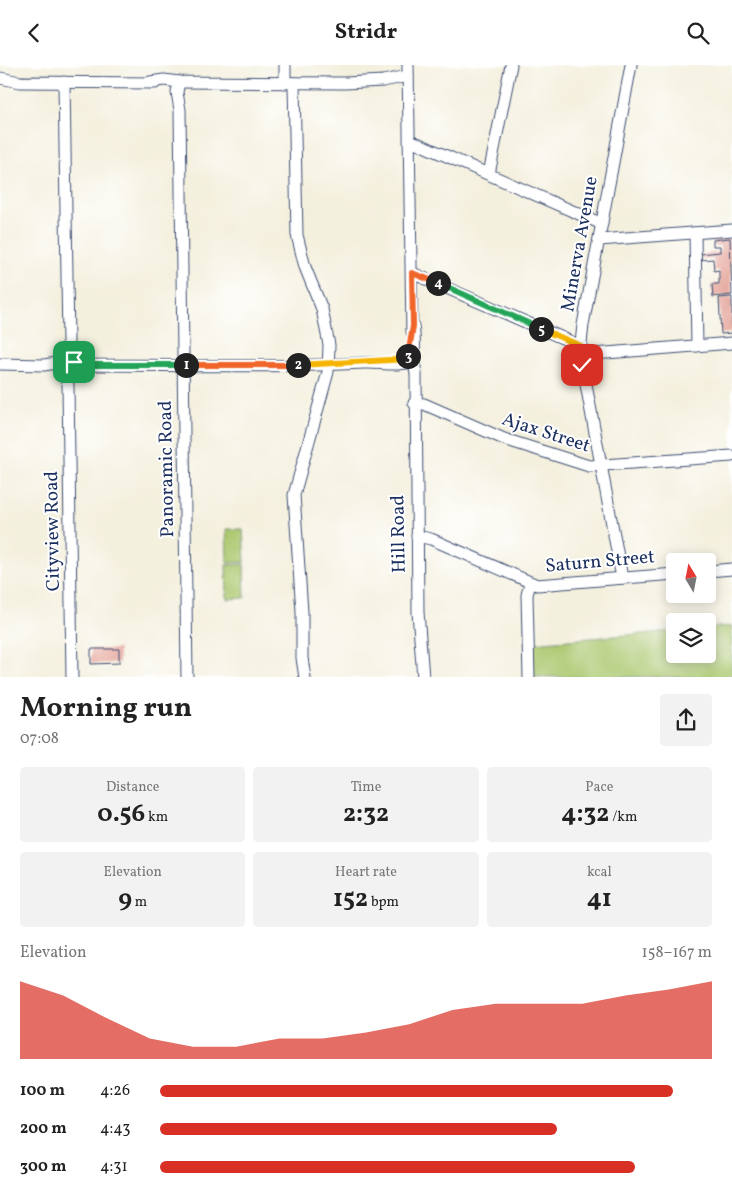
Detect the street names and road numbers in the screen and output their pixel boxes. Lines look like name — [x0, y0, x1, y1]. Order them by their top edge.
street label: Minerva Avenue — [555, 174, 605, 314]
street label: Panoramic Road — [153, 400, 181, 538]
street label: Ajax Street — [499, 407, 594, 460]
street label: Cityview Road — [39, 471, 67, 591]
street label: Hill Road — [385, 495, 413, 573]
street label: Saturn Street — [544, 544, 656, 580]

